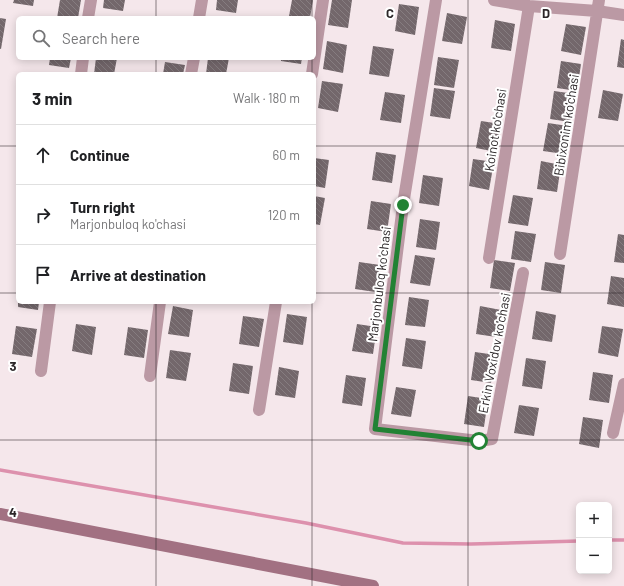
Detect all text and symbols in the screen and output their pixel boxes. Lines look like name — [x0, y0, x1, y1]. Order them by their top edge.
text: C — [386, 5, 394, 21]
text: D — [542, 5, 550, 21]
search box — [16, 16, 316, 60]
icon: search — [30, 27, 52, 49]
text: Search here — [62, 29, 140, 47]
street label: Bibixonim ko'chasi — [550, 73, 582, 177]
street label: Koinot ko'chasi — [481, 87, 509, 173]
text: 3 min — [32, 88, 72, 108]
text: Walk · 180 m — [233, 90, 300, 106]
icon: ahead — [32, 144, 54, 166]
text: Continue — [70, 146, 130, 164]
text: 60 m — [273, 147, 300, 163]
route end — [394, 196, 412, 214]
text: Turn right — [70, 198, 135, 216]
icon: right — [32, 204, 54, 226]
text: 120 m — [268, 207, 300, 223]
text: Marjonbuloq ko'chasi — [70, 216, 186, 232]
street label: Marjonbuloq ko'chasi — [364, 225, 394, 343]
icon: arrive — [32, 264, 54, 286]
text: Arrive at destination — [70, 266, 206, 284]
street label: Erkin Voxidov ko'chasi — [474, 291, 514, 415]
text: 3 — [9, 358, 17, 374]
route start — [470, 432, 488, 450]
map controls — [576, 502, 612, 574]
button: + — [576, 502, 612, 538]
text: 4 — [9, 504, 17, 520]
button: − — [576, 538, 612, 574]

